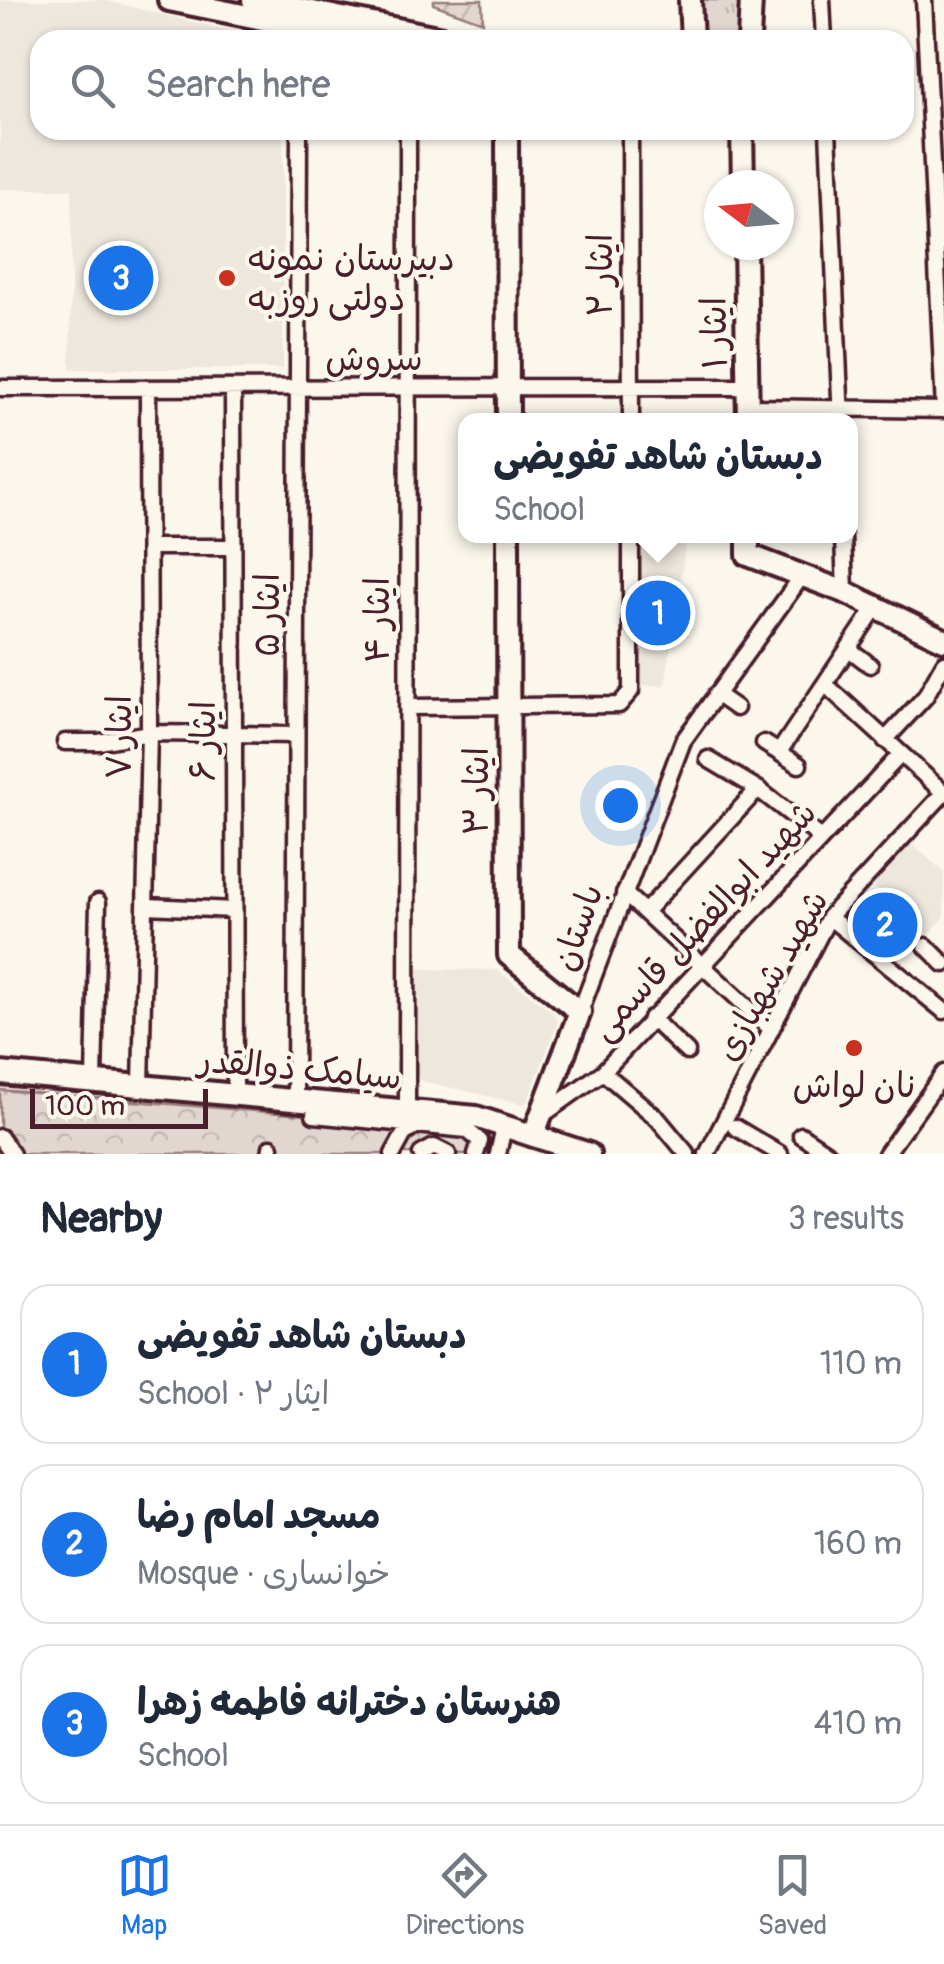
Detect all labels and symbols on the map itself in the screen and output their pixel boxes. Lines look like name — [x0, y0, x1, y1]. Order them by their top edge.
north arrow — [704, 170, 794, 260]
street label: ایثار ۲ — [579, 233, 623, 317]
place label: دبیرستان نمونه دولتی روزبه — [247, 237, 455, 321]
pin: 3 — [88, 240, 154, 316]
marker: دبیرستان نمونه دولتی روزبه — [216, 267, 238, 289]
street label: ایثار ۱ — [692, 296, 738, 370]
street label: سروش — [325, 337, 423, 381]
street label: ایثار ۵ — [246, 573, 290, 657]
pin: 1 — [626, 576, 690, 650]
street label: ایثار ۴ — [356, 577, 400, 663]
street label: ایثار ۷ — [98, 695, 142, 779]
street label: ایثار ۶ — [182, 701, 226, 781]
street label: ایثار ۳ — [455, 747, 499, 835]
your location — [595, 780, 646, 831]
street label: شهید ابوالفضل قاسمی — [581, 791, 826, 1050]
street label: باستان — [542, 878, 614, 977]
street label: شهید شهبازی — [705, 882, 838, 1069]
pin: 2 — [852, 888, 918, 962]
marker: نان لواش — [843, 1037, 865, 1059]
street label: سیامک ذوالقدر — [194, 1038, 403, 1100]
place label: نان لواش — [792, 1064, 916, 1108]
scale bar — [30, 1084, 208, 1128]

